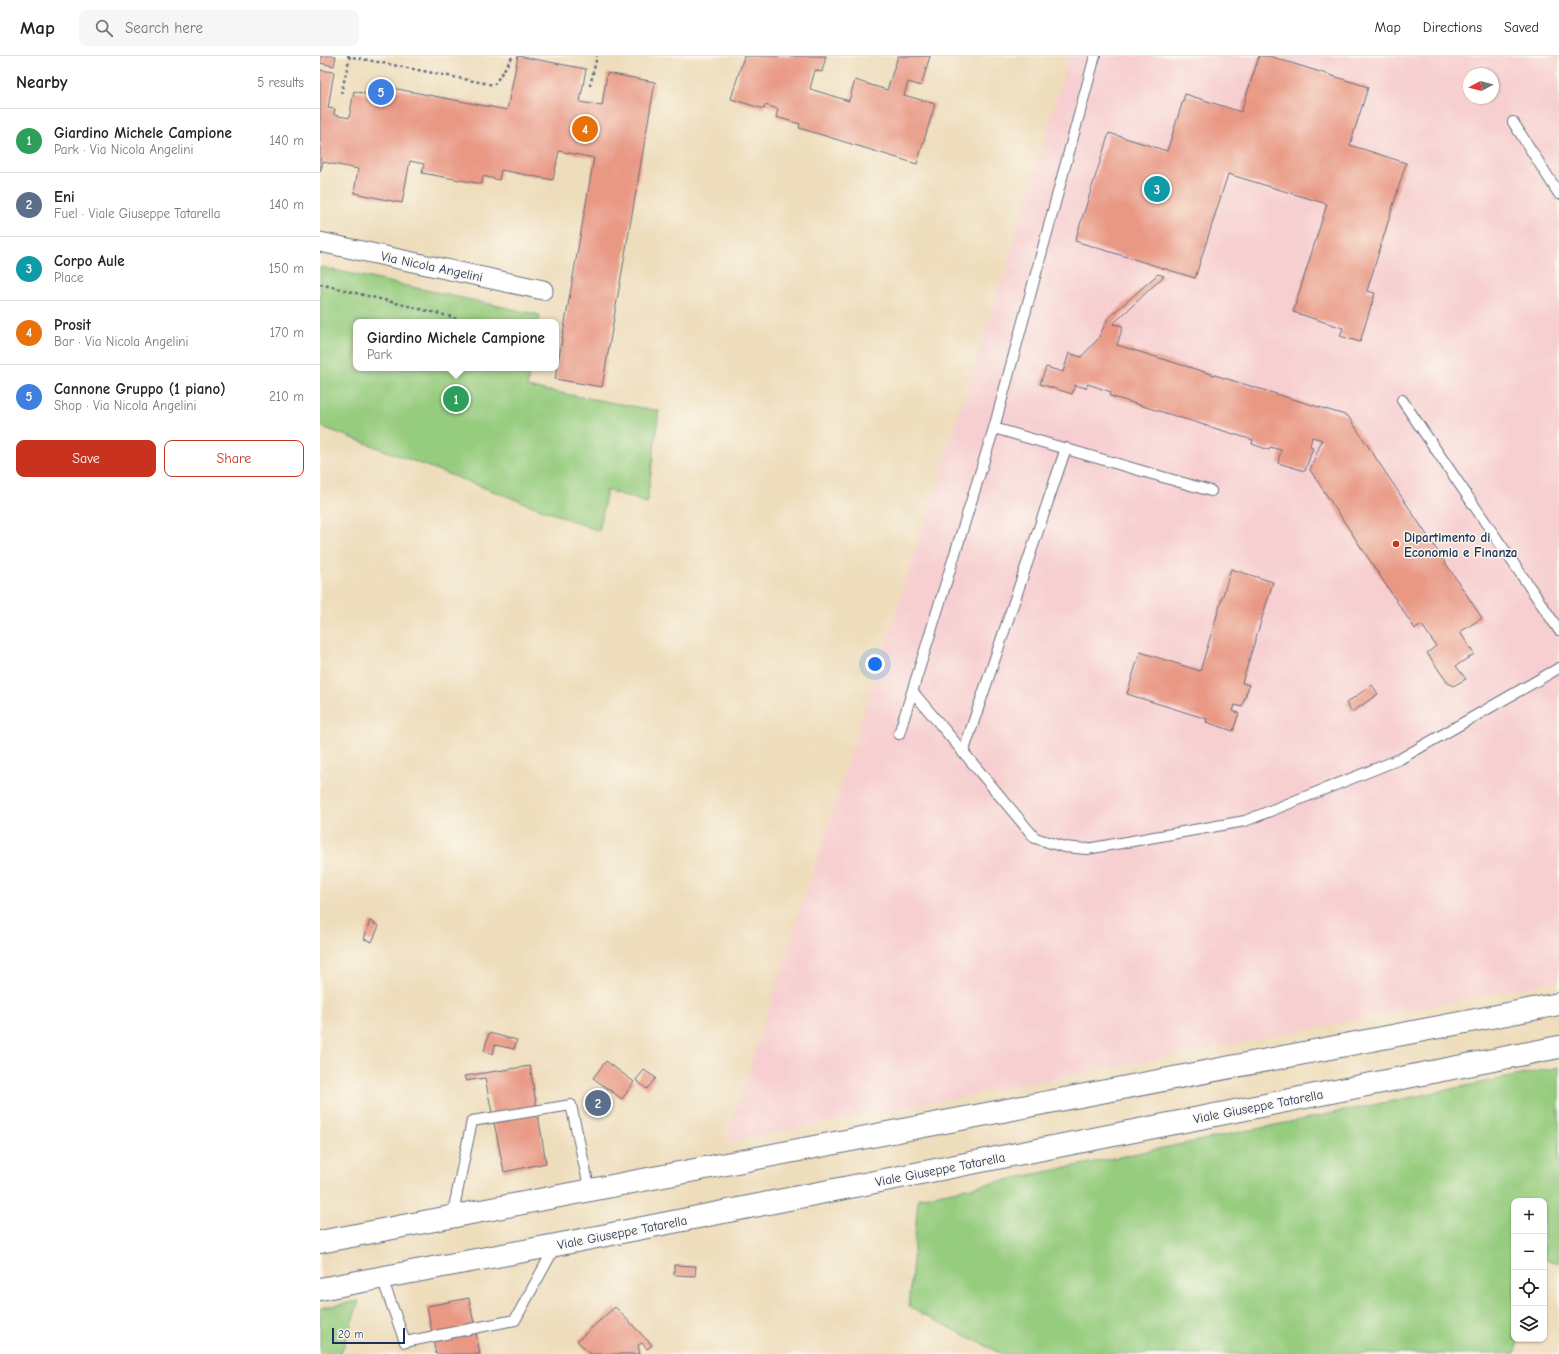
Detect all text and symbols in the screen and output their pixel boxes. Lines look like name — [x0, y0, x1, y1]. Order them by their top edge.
search box — [79, 10, 359, 46]
text: Map — [20, 17, 55, 39]
icon: search — [93, 17, 115, 39]
text: Search here — [125, 19, 203, 37]
text: Map — [1374, 19, 1401, 36]
text: Directions — [1423, 19, 1482, 36]
text: Saved — [1504, 19, 1539, 36]
north arrow — [1463, 68, 1499, 104]
text: Nearby — [16, 73, 67, 92]
text: 5 results — [257, 75, 304, 90]
pin: 5 — [368, 77, 394, 107]
pin: 4 — [572, 114, 598, 144]
text: Giardino Michele Campione — [54, 124, 232, 142]
text: 1 — [26, 133, 32, 148]
text: 140 m — [270, 133, 304, 148]
text: Park · Via Nicola Angelini — [54, 142, 193, 157]
pin: 3 — [1144, 174, 1170, 204]
text: Eni — [54, 188, 75, 206]
text: 2 — [26, 197, 32, 212]
text: 140 m — [270, 197, 304, 212]
text: Fuel · Viale Giuseppe Tatarella — [54, 206, 220, 221]
street label: Via Nicola Angelini — [380, 248, 484, 285]
text: Corpo Aule — [54, 252, 125, 270]
text: 3 — [26, 261, 32, 276]
text: 150 m — [269, 261, 304, 276]
text: Place — [54, 270, 84, 285]
text: Prosit — [54, 316, 91, 334]
popup — [353, 319, 559, 371]
text: 4 — [26, 325, 32, 340]
text: 170 m — [270, 325, 304, 340]
text: Giardino Michele Campione — [367, 329, 545, 347]
text: Bar · Via Nicola Angelini — [54, 334, 189, 349]
text: Park — [367, 347, 392, 362]
text: Cannone Gruppo (1 piano) — [54, 380, 226, 398]
pin: 1 — [443, 384, 469, 414]
text: 5 — [26, 389, 32, 404]
text: 210 m — [269, 389, 304, 404]
text: Shop · Via Nicola Angelini — [54, 398, 197, 413]
button: Save — [16, 440, 156, 477]
button: Share — [164, 440, 304, 477]
place label: Dipartimento di Economia e Finanza — [1404, 530, 1517, 560]
marker: Dipartimento di Economia e Finanza — [1391, 539, 1401, 549]
your location — [865, 654, 885, 674]
street label: Viale Giuseppe Tatarella — [1192, 1087, 1324, 1126]
pin: 2 — [585, 1088, 611, 1118]
street label: Viale Giuseppe Tatarella — [874, 1150, 1006, 1189]
map controls — [1511, 1198, 1547, 1342]
button: + — [1511, 1198, 1547, 1234]
street label: Viale Giuseppe Tatarella — [556, 1213, 688, 1252]
button: − — [1511, 1234, 1547, 1270]
button: locate — [1511, 1270, 1547, 1306]
button: layers — [1511, 1306, 1547, 1342]
scale bar — [332, 1326, 405, 1345]
text: 20 m — [338, 1328, 363, 1341]

